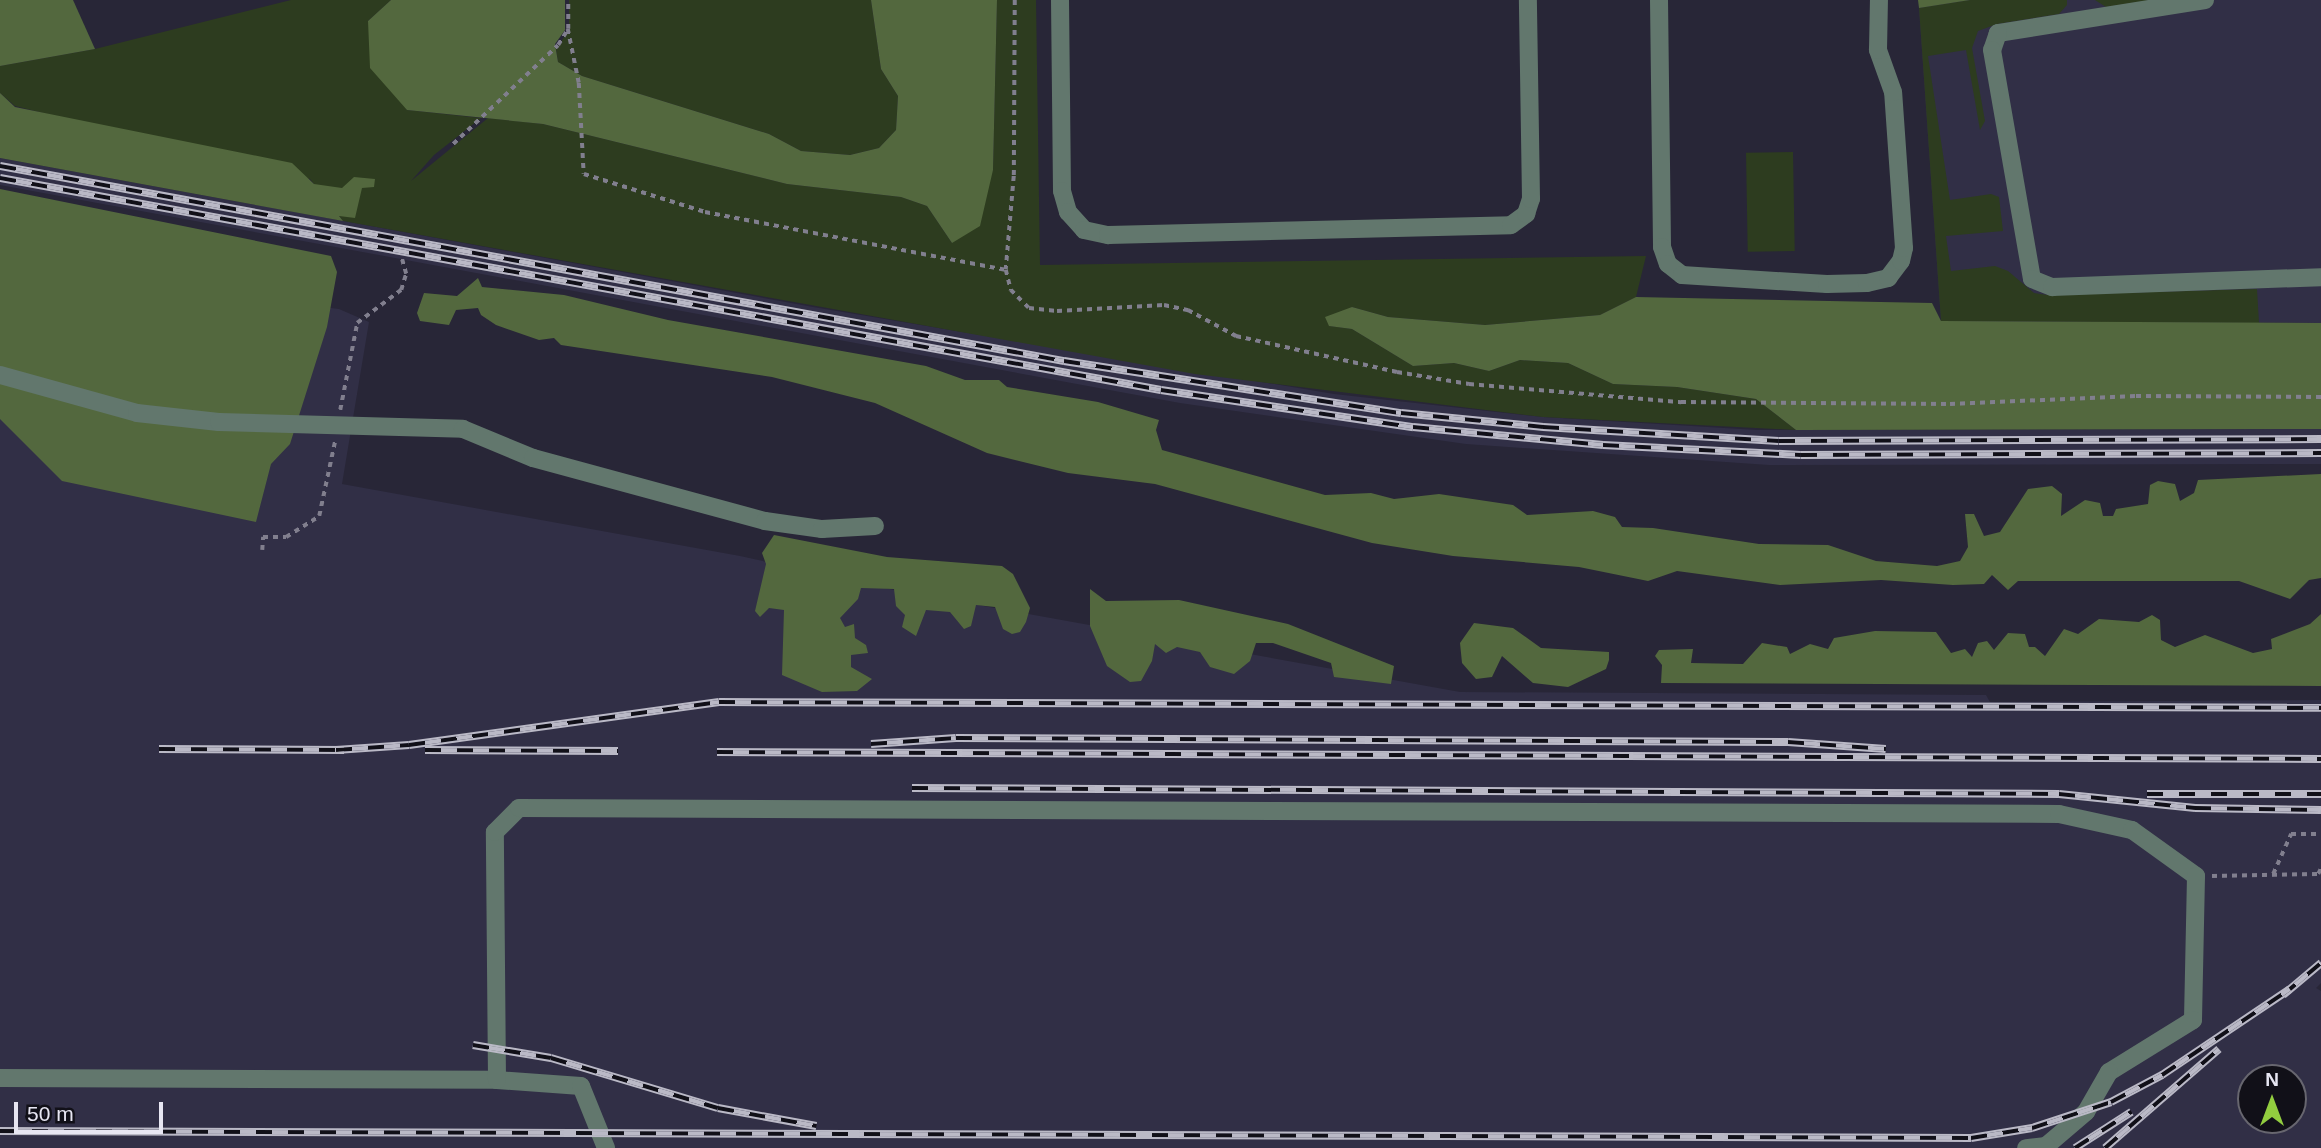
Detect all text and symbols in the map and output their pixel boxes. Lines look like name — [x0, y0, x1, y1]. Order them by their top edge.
north arrow — [2237, 1064, 2307, 1134]
text: N — [2265, 1069, 2279, 1090]
scale bar — [18, 1088, 166, 1132]
text: 50 m — [27, 1102, 74, 1125]

